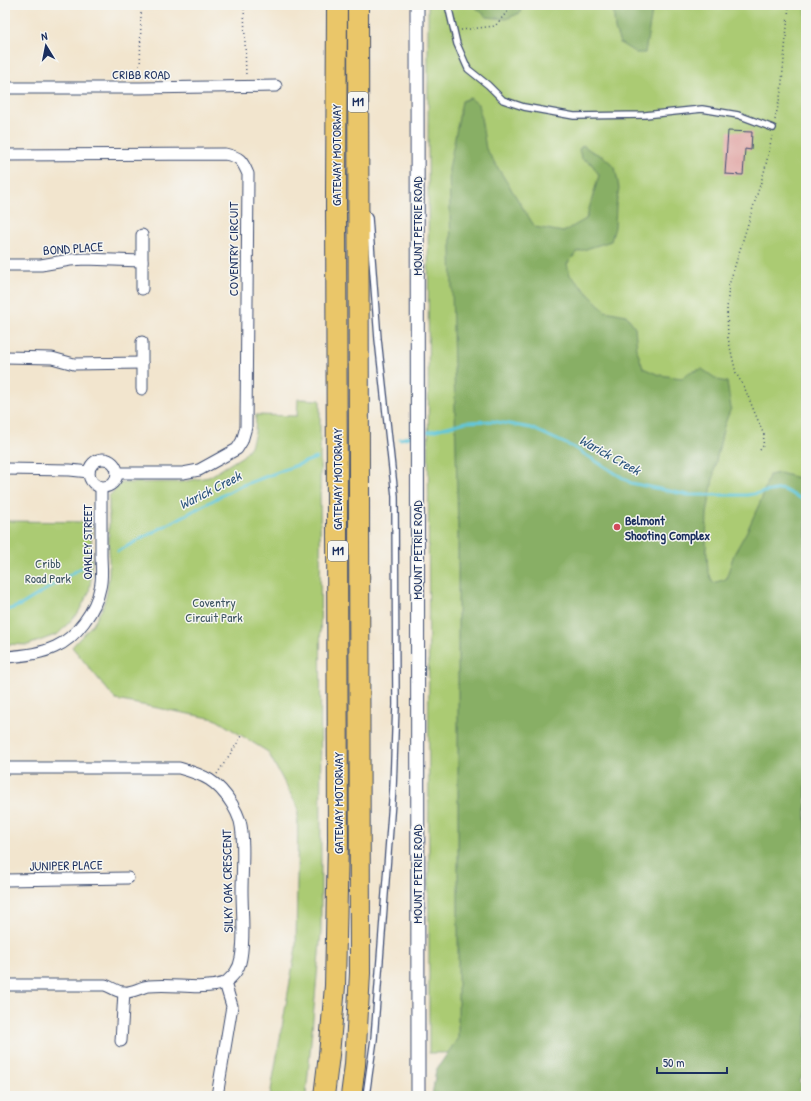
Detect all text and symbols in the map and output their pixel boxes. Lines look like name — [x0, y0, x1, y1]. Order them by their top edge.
north arrow — [26, 26, 66, 66]
text: N — [40, 29, 49, 44]
street label: CRIBB ROAD — [112, 65, 171, 83]
road number: M1 — [348, 92, 368, 112]
street label: GATEWAY MOTORWAY — [327, 104, 345, 206]
street label: MOUNT PETRIE ROAD — [408, 175, 426, 276]
street label: COVENTRY CIRCUIT — [224, 201, 242, 296]
street label: BOND PLACE — [42, 237, 104, 259]
street label: GATEWAY MOTORWAY — [328, 428, 346, 530]
water label: Warick Creek — [576, 430, 645, 480]
water label: Warick Creek — [176, 465, 245, 513]
street label: MOUNT PETRIE ROAD — [408, 499, 426, 600]
street label: OAKLEY STREET — [78, 503, 96, 580]
place label: Belmont Shooting Complex — [625, 511, 710, 545]
marker: Belmont Shooting Complex — [612, 522, 622, 532]
road number: M1 — [328, 541, 348, 561]
park label: Cribb Road Park — [25, 554, 72, 587]
park label: Coventry Circuit Park — [185, 593, 243, 626]
street label: GATEWAY MOTORWAY — [329, 752, 347, 854]
street label: MOUNT PETRIE ROAD — [408, 823, 426, 924]
street label: SILKY OAK CRESCENT — [217, 828, 237, 933]
street label: JUNIPER PLACE — [29, 855, 103, 875]
scale bar — [657, 1049, 727, 1075]
text: 50 m — [663, 1054, 684, 1071]

